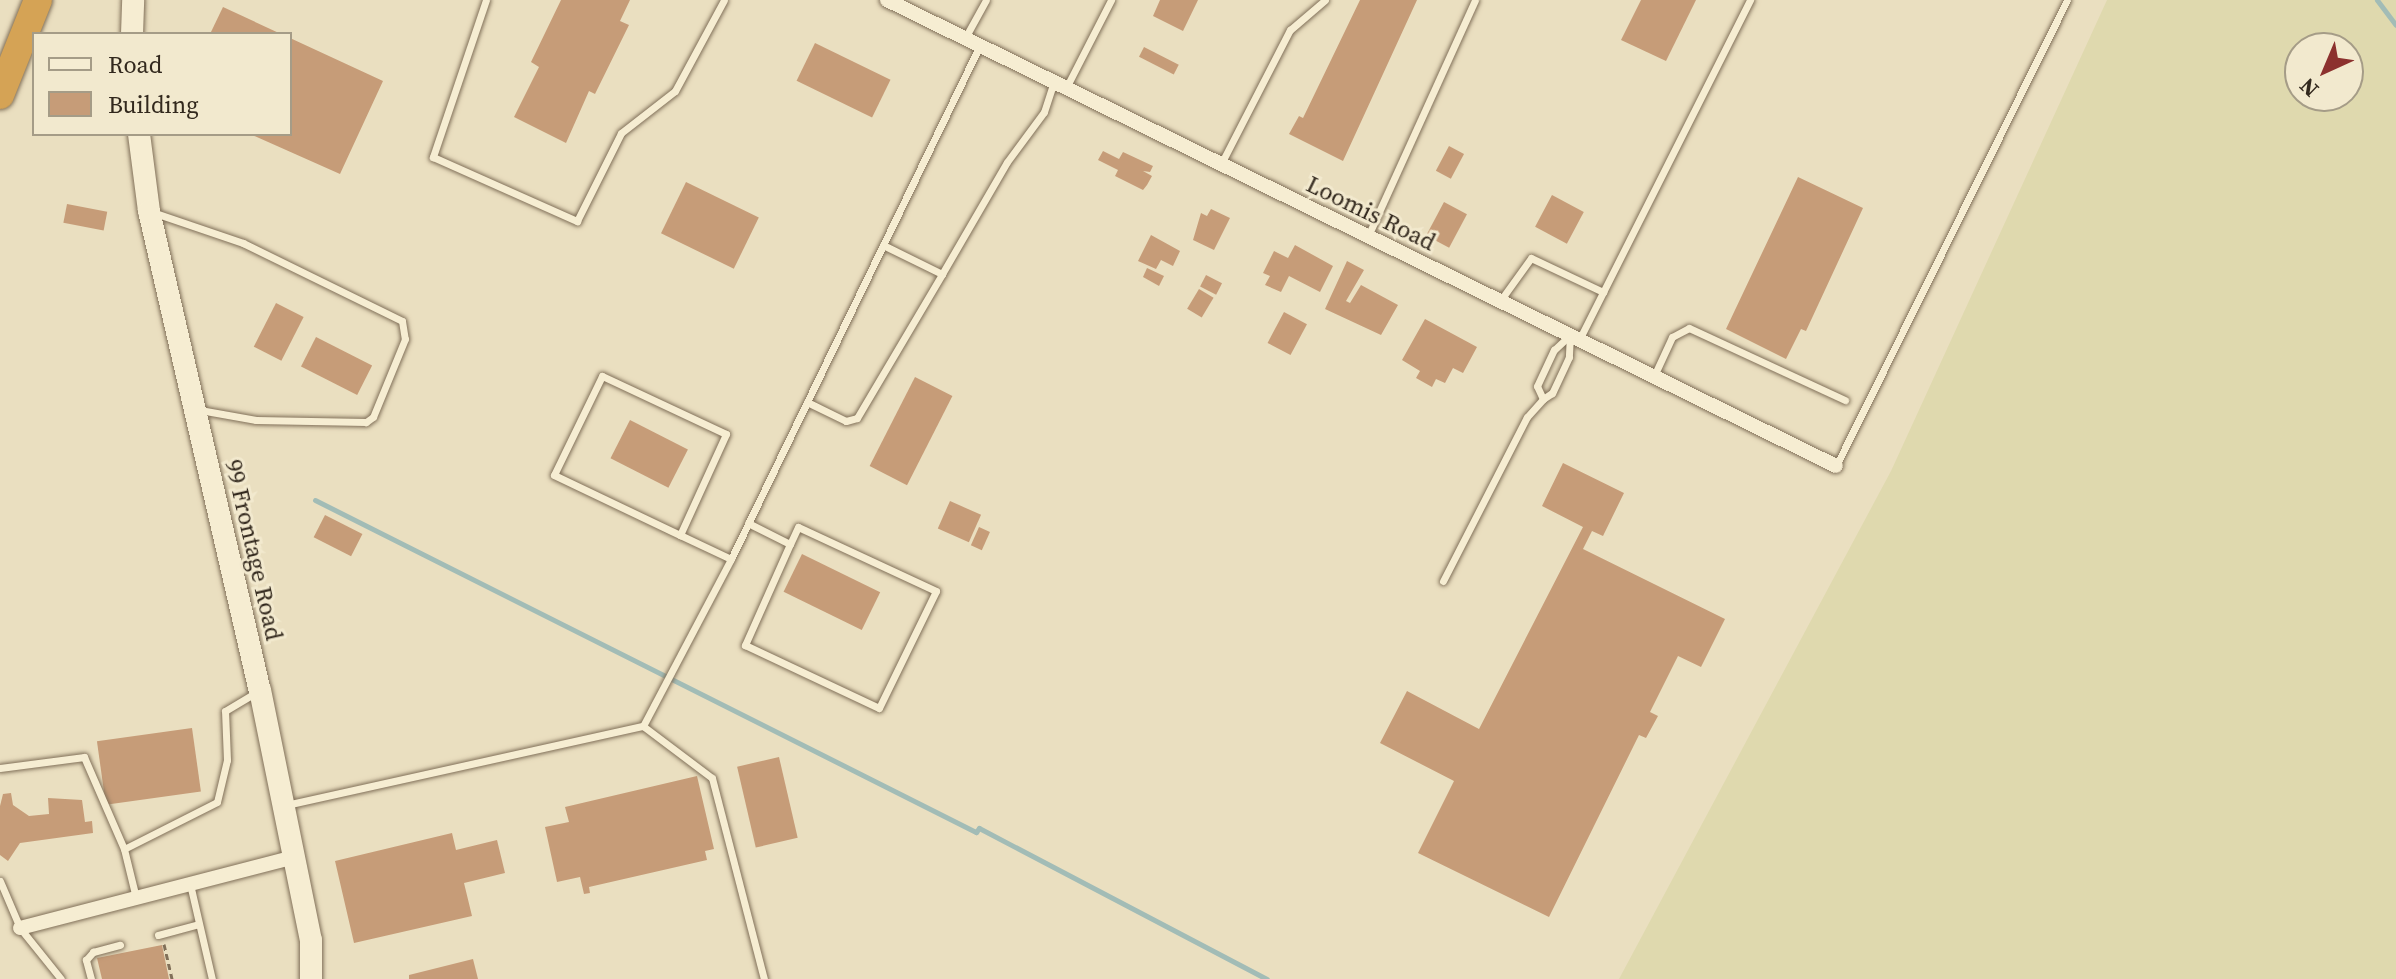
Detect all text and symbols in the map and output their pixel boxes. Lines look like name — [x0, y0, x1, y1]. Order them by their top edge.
legend — [32, 32, 292, 136]
north arrow — [2284, 32, 2364, 112]
text: Road — [108, 48, 162, 81]
text: N — [2293, 71, 2325, 104]
text: Building — [108, 88, 199, 121]
street label: Loomis Road — [1302, 169, 1440, 257]
street label: 99 Frontage Road — [219, 457, 289, 643]

